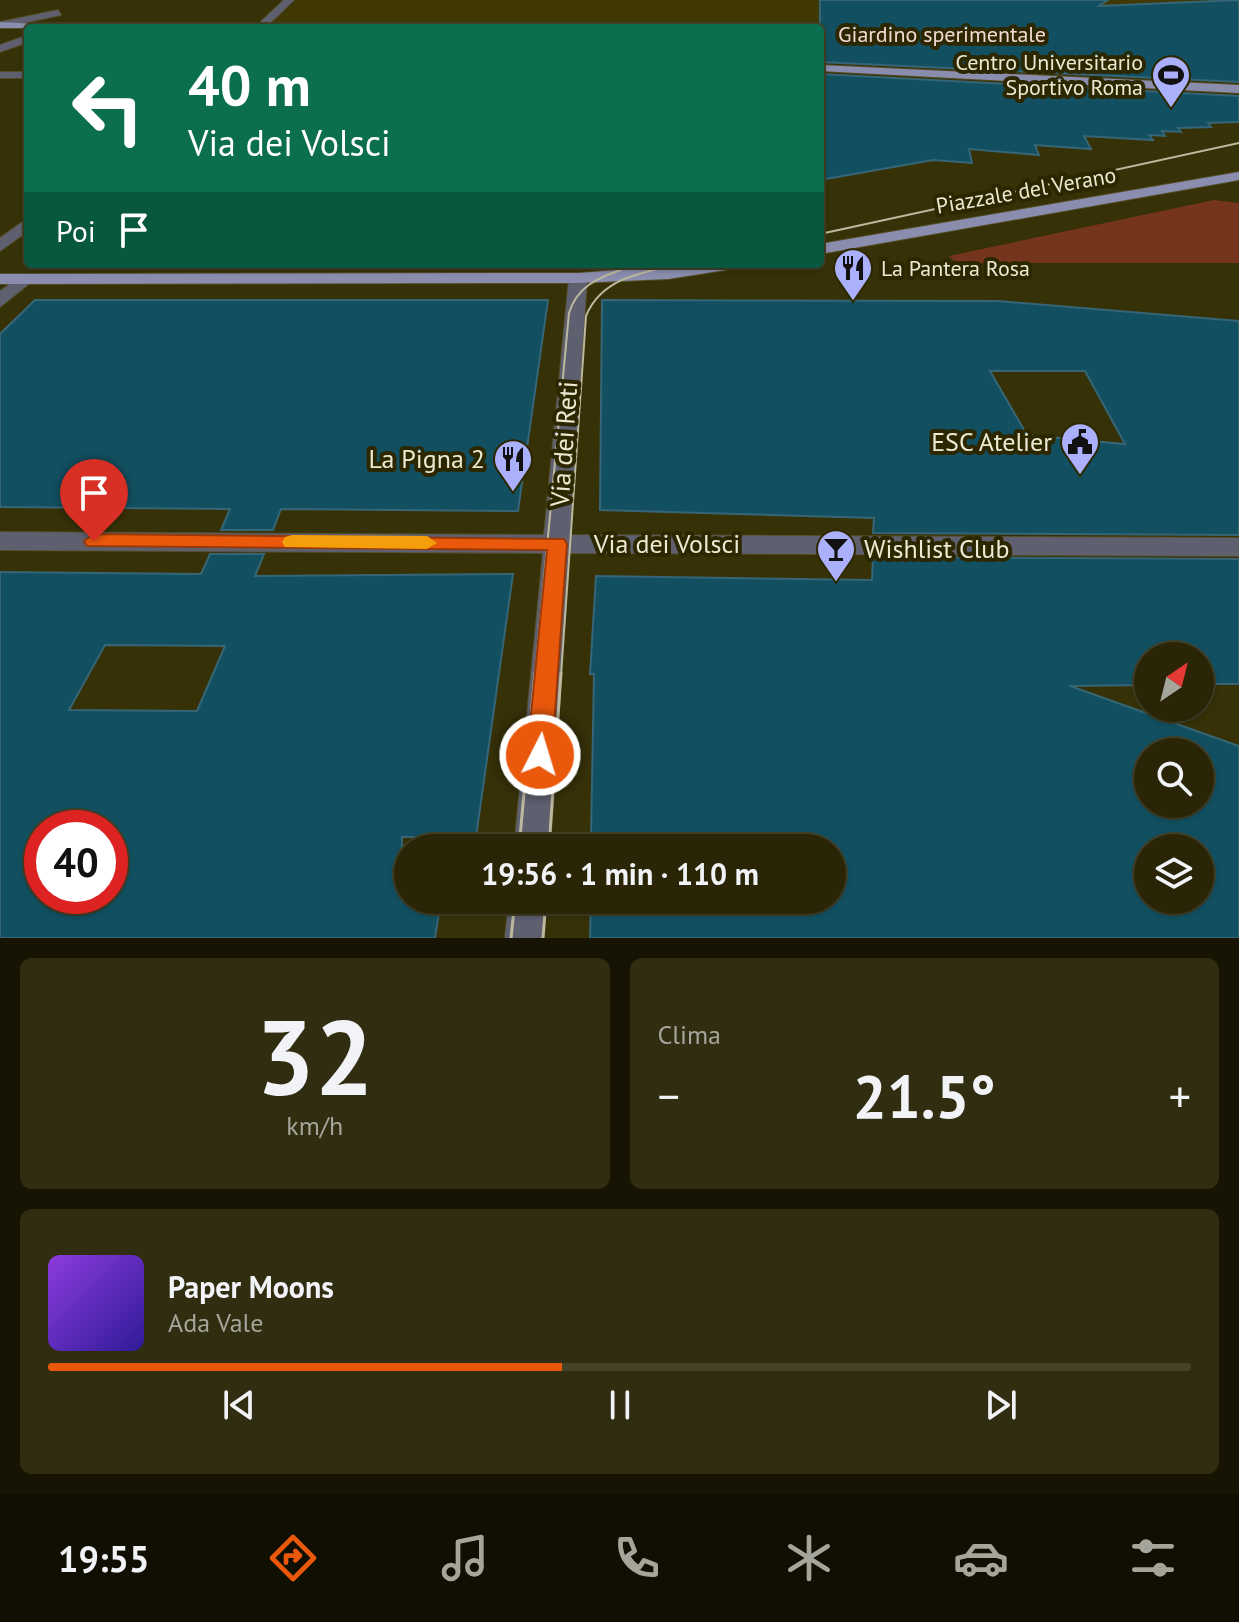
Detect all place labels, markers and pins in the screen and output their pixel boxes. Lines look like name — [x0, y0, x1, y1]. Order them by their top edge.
place label: Centro Universitario Sportivo Roma — [955, 48, 1143, 101]
sports icon: Centro Universitario Sportivo Roma — [1150, 54, 1192, 109]
restaurant icon: La Pantera Rosa — [832, 247, 874, 302]
place label: La Pantera Rosa — [881, 254, 1030, 282]
public building icon: ESC Atelier — [1059, 421, 1101, 476]
place label: ESC Atelier — [931, 425, 1052, 458]
restaurant icon: La Pigna 2 — [492, 438, 534, 493]
place label: La Pigna 2 — [369, 442, 485, 475]
pin — [60, 459, 128, 541]
bar icon: Wishlist Club — [815, 528, 857, 583]
place label: Wishlist Club — [864, 532, 1009, 565]

